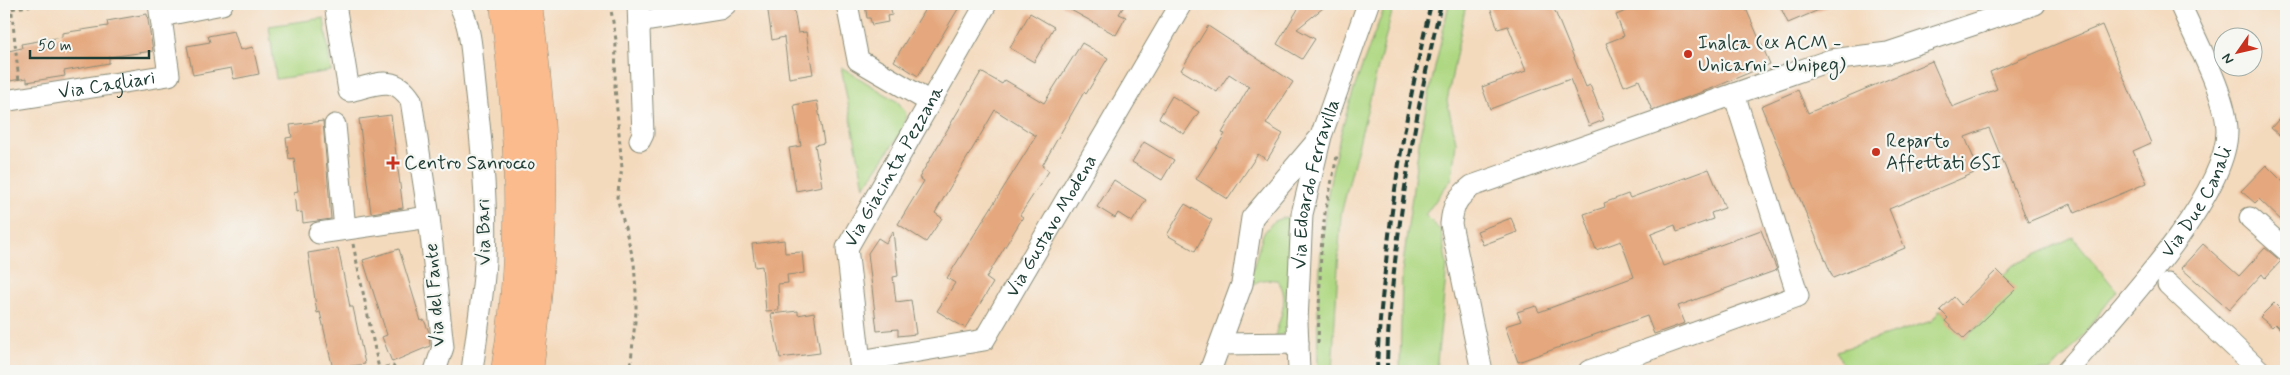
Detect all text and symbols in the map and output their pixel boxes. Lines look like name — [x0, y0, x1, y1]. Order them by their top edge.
scale bar — [30, 28, 149, 60]
north arrow — [2212, 28, 2262, 78]
place label: Inalca (ex ACM - Unicarni - Unipeg) — [1698, 31, 1846, 80]
text: 50 m — [38, 36, 72, 56]
marker: Inalca (ex ACM - Unicarni - Unipeg) — [1682, 48, 1694, 60]
text: N — [2218, 50, 2238, 68]
street label: Via Cagliari — [56, 65, 157, 105]
street label: Via Giacinta Pezzana — [838, 80, 950, 252]
street label: Via Edoardo Ferravilla — [1287, 95, 1346, 270]
place label: Reparto Affettati GSI — [1886, 129, 2001, 176]
street label: Via Due Canali — [2155, 144, 2237, 263]
marker: Reparto Affettati GSI — [1870, 146, 1882, 158]
street label: Via Gustavo Modena — [999, 150, 1102, 302]
place label: Centro Sanrocco — [404, 151, 535, 176]
marker: Centro Sanrocco — [386, 156, 400, 170]
street label: Via Bari — [471, 198, 497, 266]
street label: Via del Fante — [419, 242, 451, 348]

